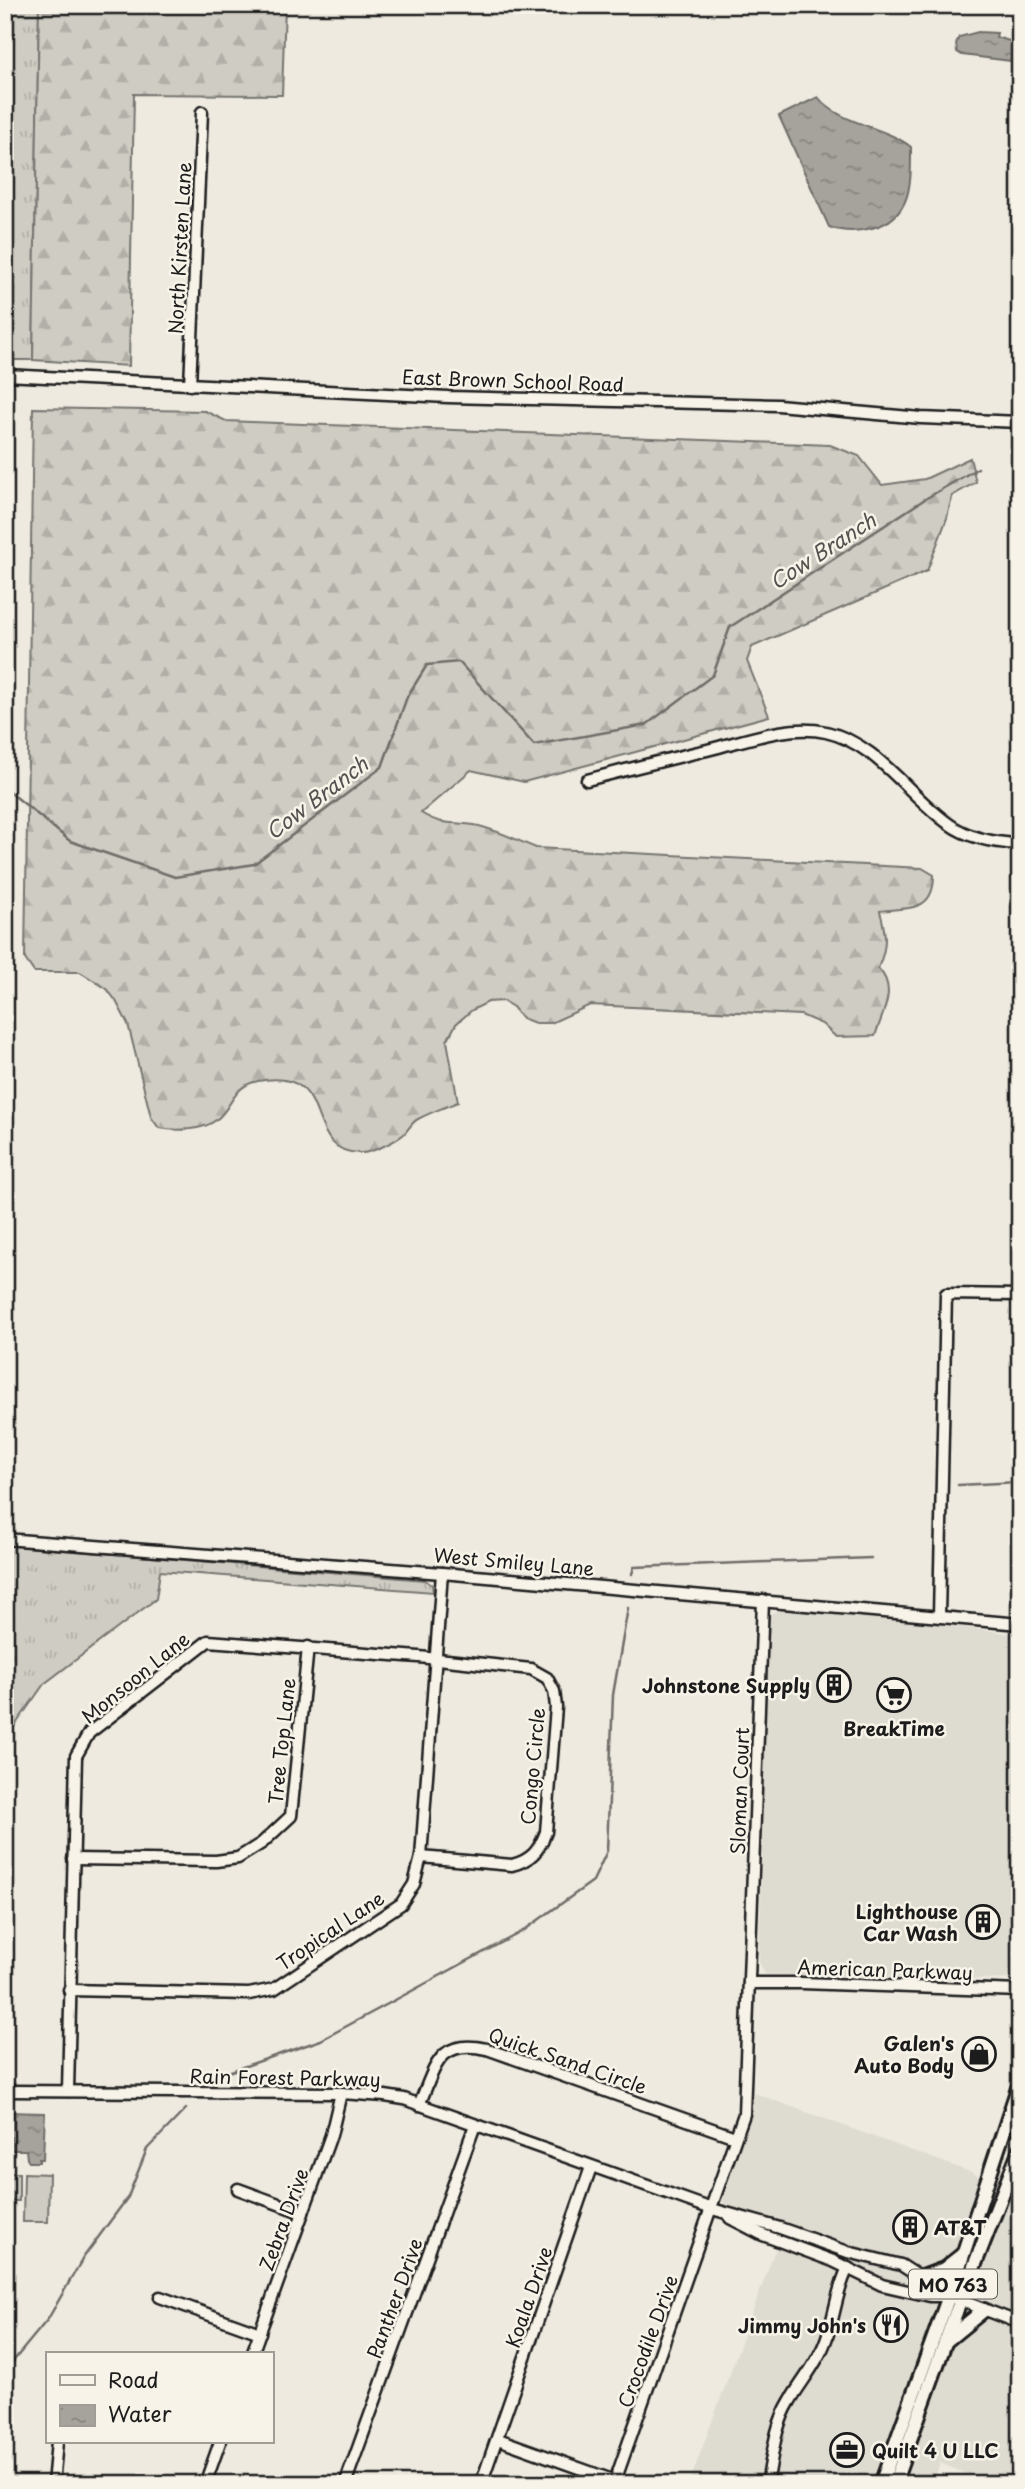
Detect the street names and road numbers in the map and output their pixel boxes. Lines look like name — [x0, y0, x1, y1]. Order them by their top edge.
street label: North Kirsten Lane — [161, 161, 197, 335]
street label: East Brown School Road — [402, 362, 624, 398]
street label: West Smiley Lane — [432, 1540, 596, 1582]
street label: Monsoon Lane — [75, 1625, 195, 1729]
street label: Tree Top Lane — [260, 1676, 302, 1806]
street label: Congo Circle — [513, 1706, 551, 1826]
street label: Sloman Court — [723, 1727, 755, 1855]
street label: Tropical Lane — [270, 1883, 390, 1977]
street label: American Parkway — [797, 1952, 973, 1986]
street label: Quick Sand Circle — [485, 2020, 651, 2100]
street label: Rain Forest Parkway — [189, 2061, 381, 2093]
street label: Zebra Drive — [251, 2164, 315, 2274]
street label: Panther Drive — [359, 2234, 429, 2362]
street label: Koala Drive — [498, 2243, 558, 2351]
road number: MO 763 — [909, 2270, 997, 2298]
street label: Crocodile Drive — [610, 2271, 684, 2411]

